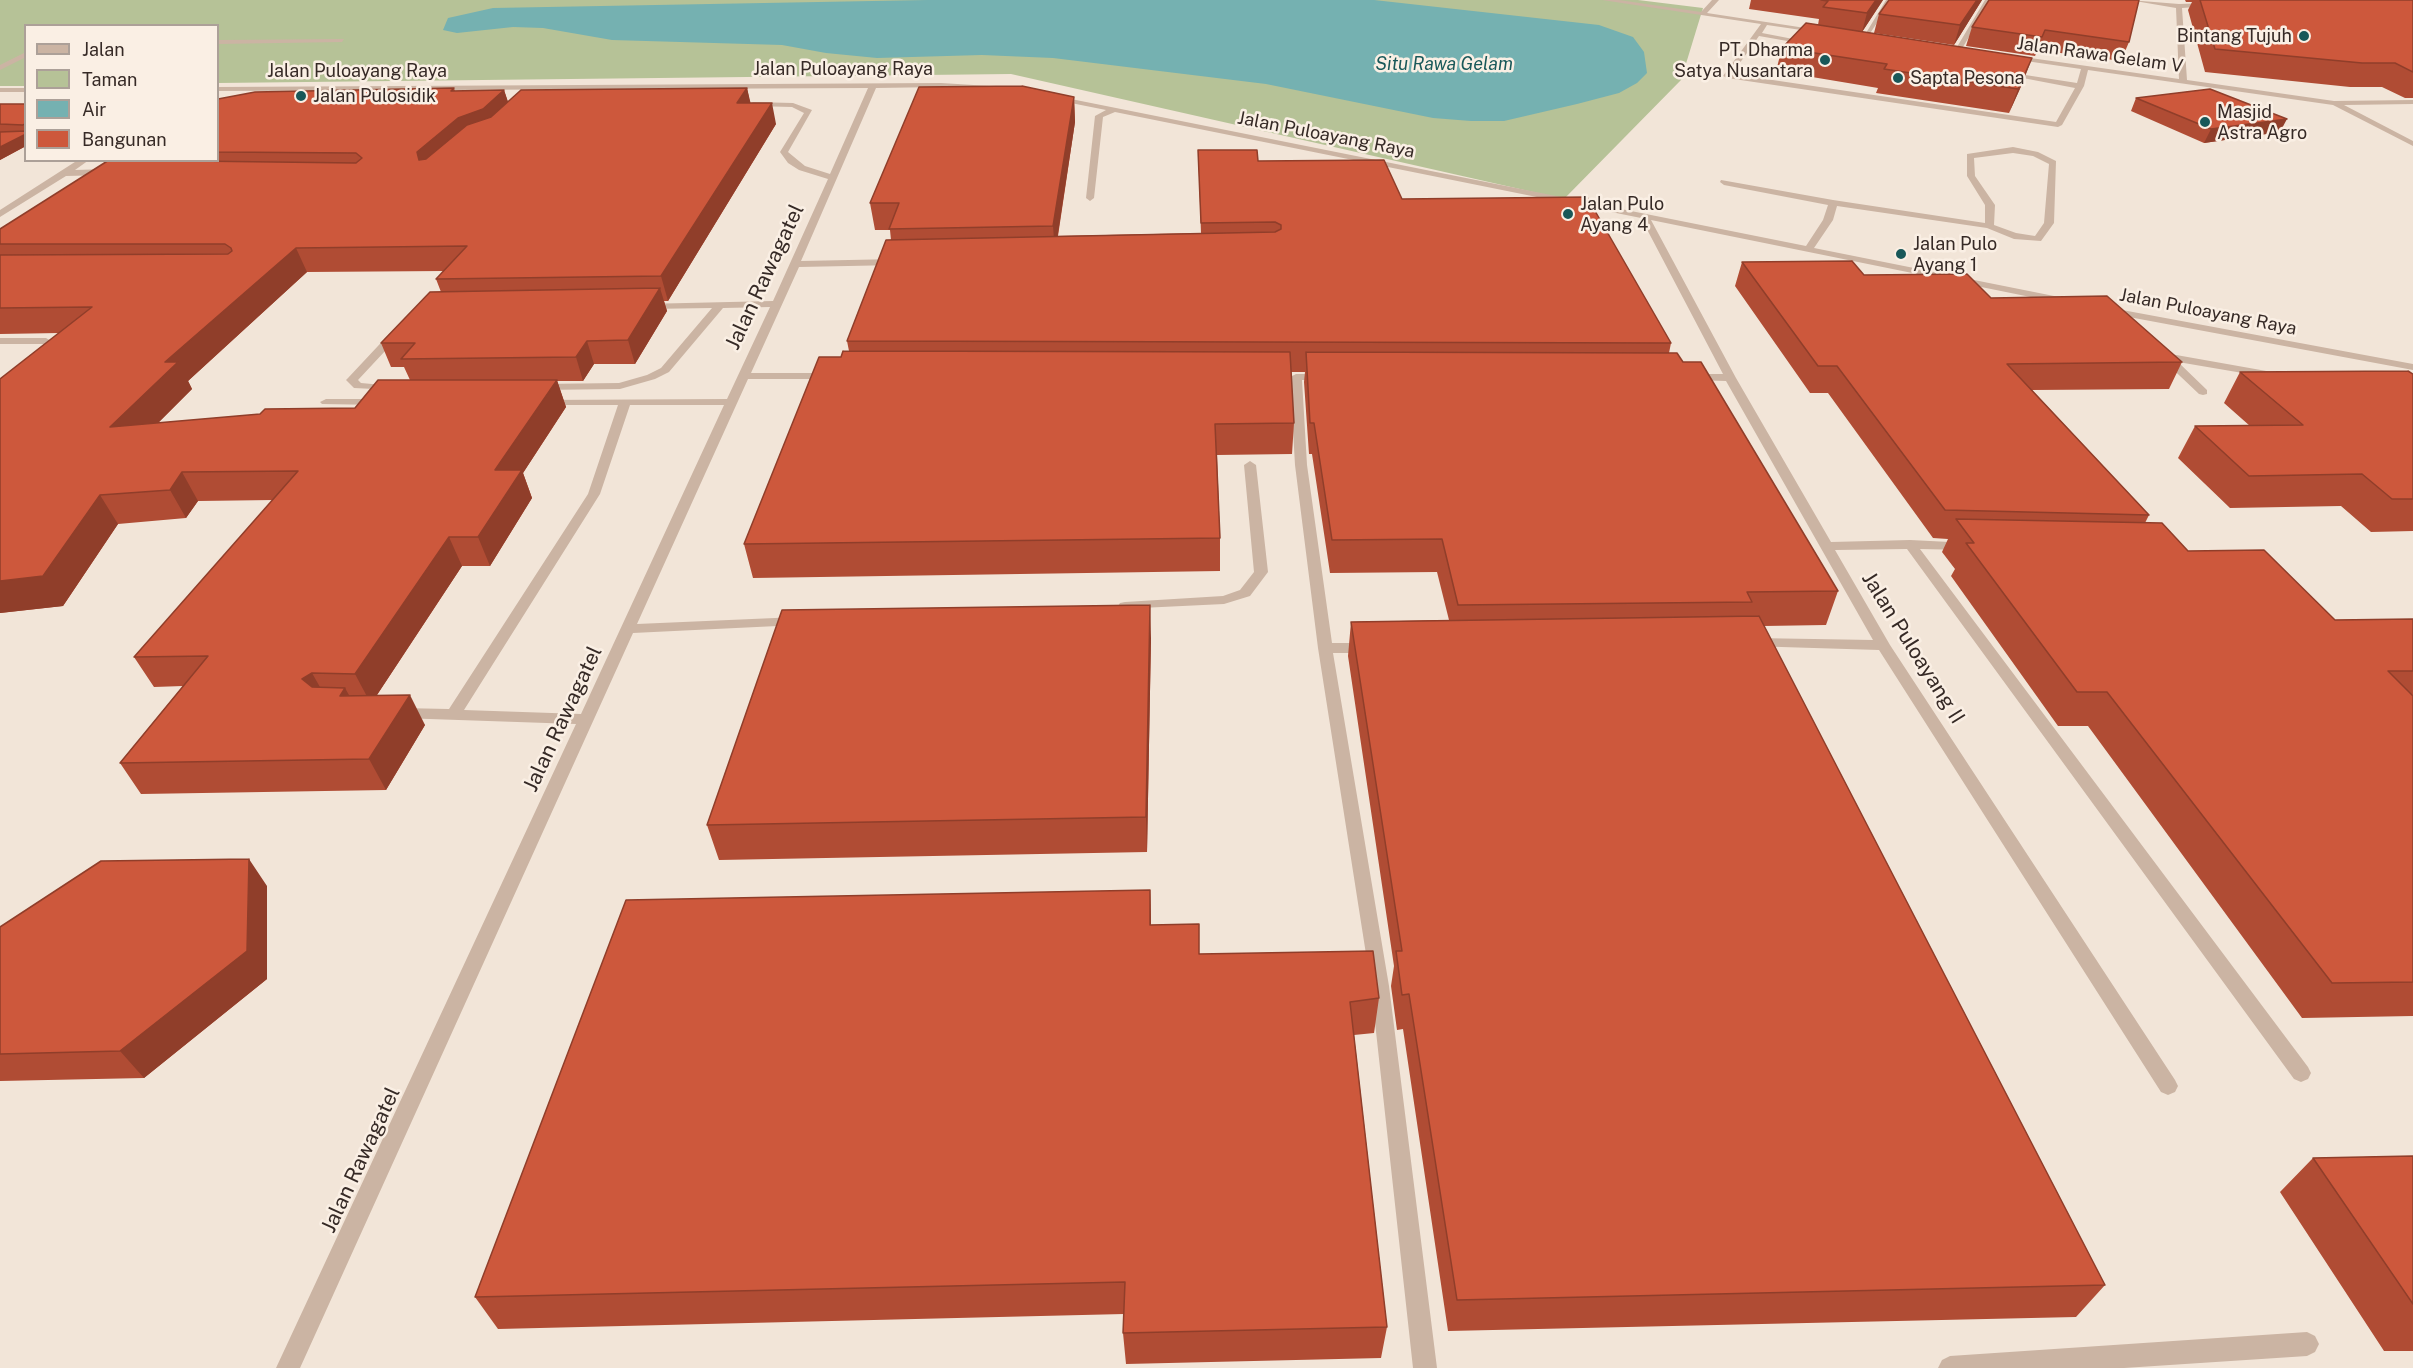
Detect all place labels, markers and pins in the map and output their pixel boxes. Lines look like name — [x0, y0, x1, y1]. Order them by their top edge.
place label: Bintang Tujuh — [2177, 25, 2292, 47]
marker: Bintang Tujuh — [2297, 29, 2311, 43]
place label: PT. Dharma Satya Nusantara — [1674, 39, 1813, 82]
marker: PT. Dharma Satya Nusantara — [1818, 53, 1832, 67]
place label: Sapta Pesona — [1910, 67, 2025, 89]
marker: Sapta Pesona — [1891, 71, 1905, 85]
place label: Jalan Pulosidik — [313, 85, 436, 107]
marker: Jalan Pulosidik — [294, 89, 308, 103]
place label: Masjid Astra Agro — [2217, 101, 2307, 144]
marker: Masjid Astra Agro — [2198, 115, 2212, 129]
place label: Jalan Pulo Ayang 4 — [1580, 193, 1664, 236]
marker: Jalan Pulo Ayang 4 — [1561, 207, 1575, 221]
place label: Jalan Pulo Ayang 1 — [1913, 233, 1997, 276]
marker: Jalan Pulo Ayang 1 — [1894, 247, 1908, 261]

